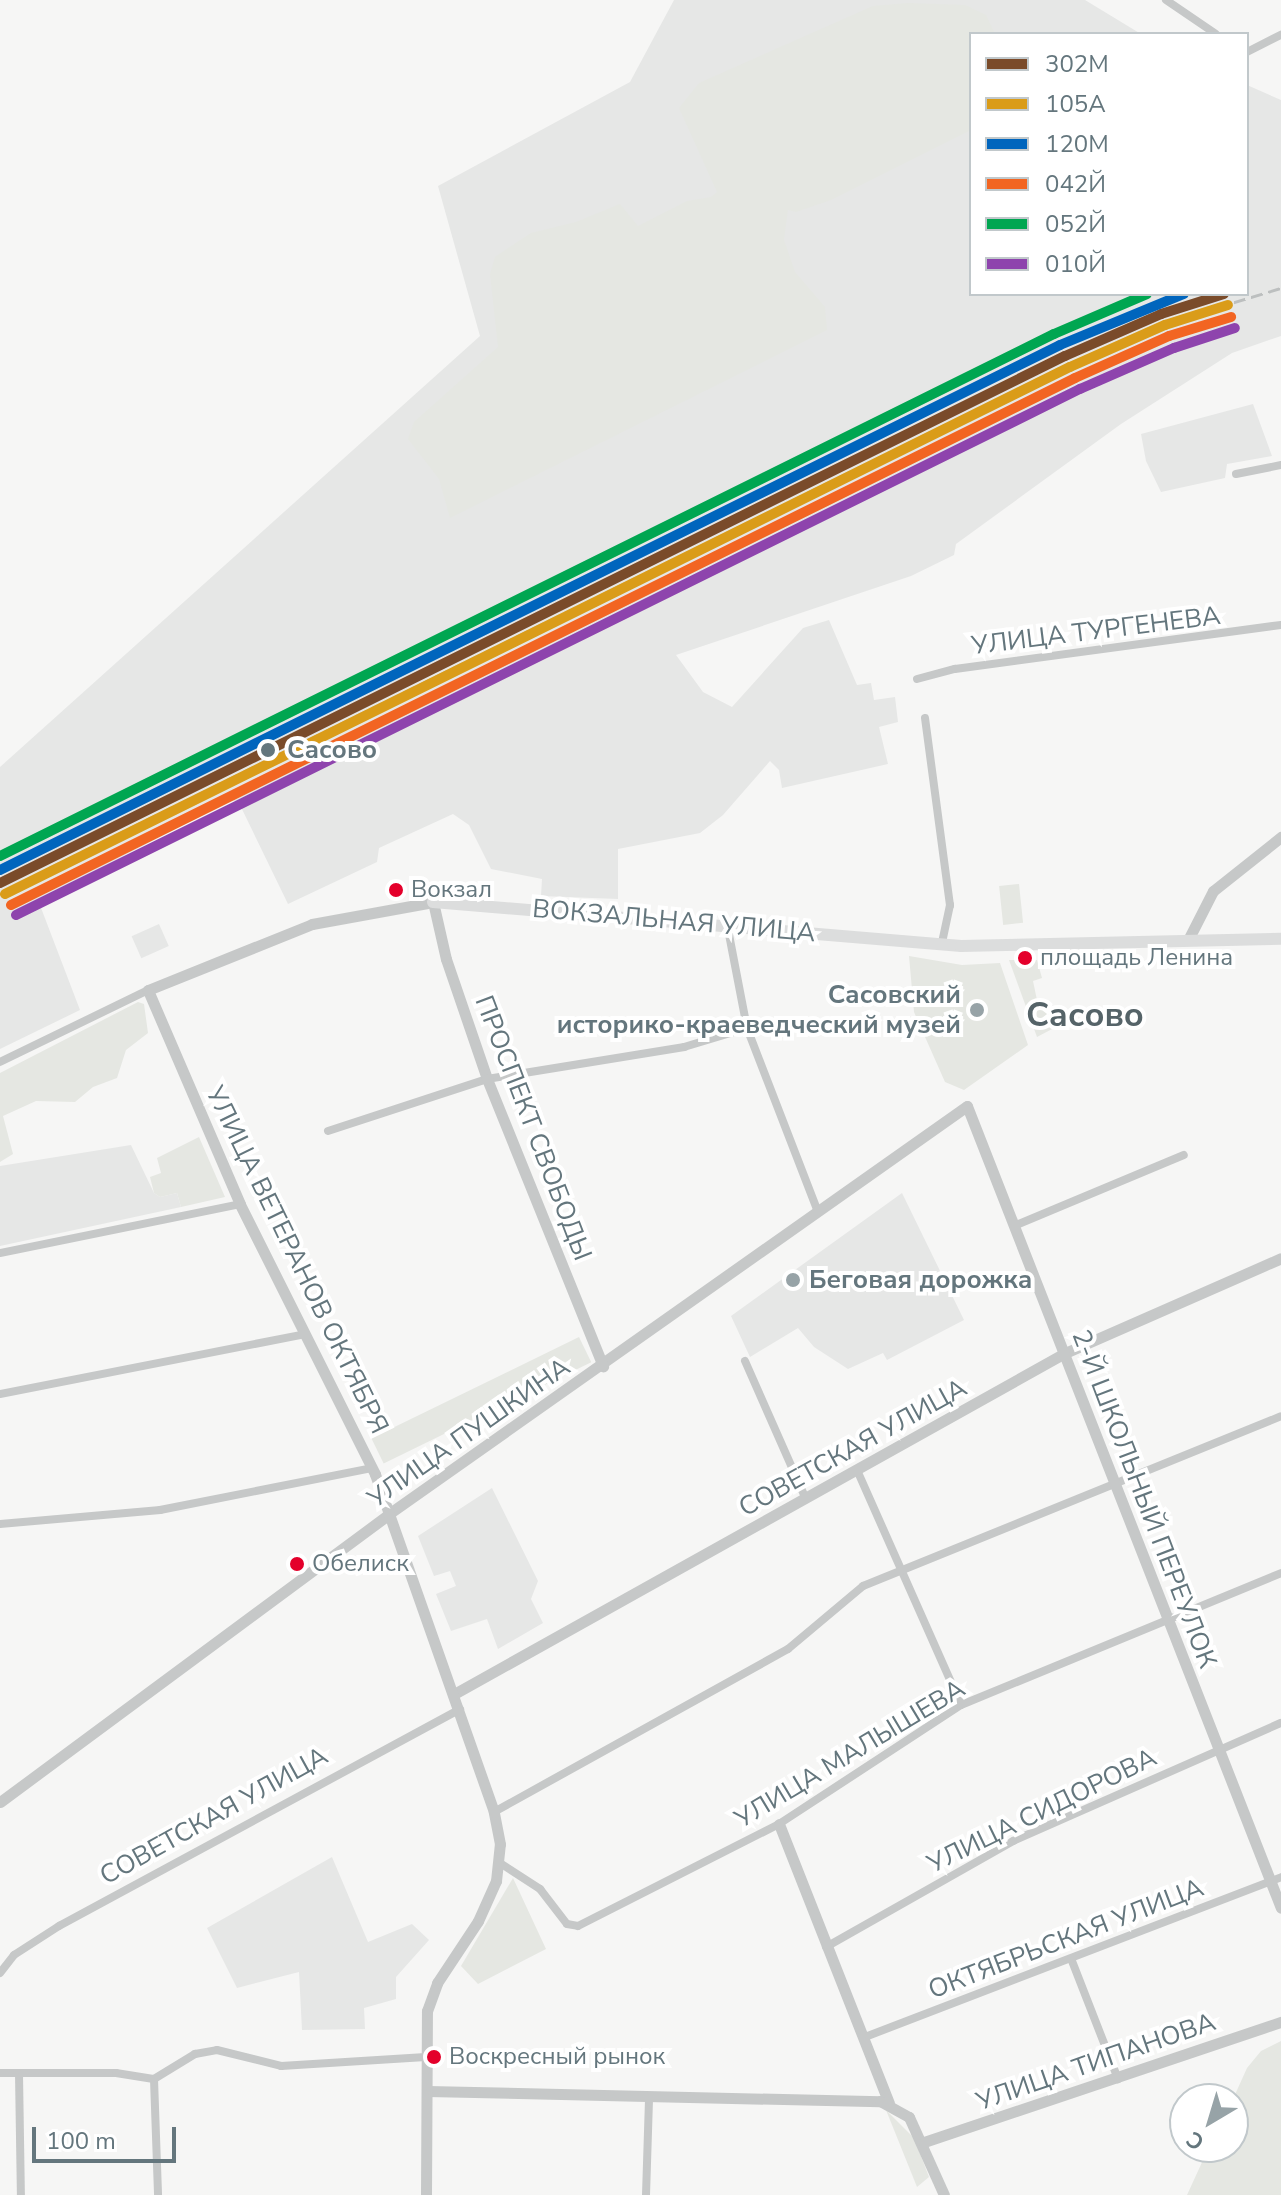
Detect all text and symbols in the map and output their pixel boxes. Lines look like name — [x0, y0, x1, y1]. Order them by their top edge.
legend — [969, 32, 1249, 296]
text: 302М — [1045, 48, 1109, 80]
text: 105А — [1045, 88, 1106, 120]
text: 120М — [1045, 128, 1109, 160]
text: 042Й — [1045, 168, 1106, 200]
text: 052Й — [1045, 208, 1106, 240]
text: 010Й — [1045, 248, 1106, 280]
street label: УЛИЦА ТУРГЕНЕВА — [970, 600, 1222, 662]
place label: Сасово — [287, 734, 377, 766]
marker: Сасово — [256, 738, 280, 762]
place label: Вокзал — [411, 876, 492, 904]
marker: Вокзал — [388, 882, 404, 898]
street label: ВОКЗАЛЬНАЯ УЛИЦА — [531, 893, 817, 949]
place label: площадь Ленина — [1040, 944, 1233, 972]
marker: площадь Ленина — [1017, 950, 1033, 966]
place label: Сасовский историко-краеведческий музей — [557, 979, 961, 1040]
street label: ПРОСПЕКТ СВОБОДЫ — [468, 991, 598, 1265]
district label: Сасово — [1026, 996, 1144, 1036]
marker: Сасовский историко-краеведческий музей — [968, 1001, 986, 1019]
street label: УЛИЦА ВЕТЕРАНОВ ОКТЯБРЯ — [199, 1081, 395, 1439]
place label: Беговая дорожка — [809, 1264, 1032, 1296]
marker: Беговая дорожка — [784, 1271, 802, 1289]
street label: 2-Й ШКОЛЬНЫЙ ПЕРЕУЛОК — [1065, 1325, 1223, 1673]
street label: УЛИЦА ПУШКИНА — [362, 1351, 576, 1515]
street label: СОВЕТСКАЯ УЛИЦА — [734, 1372, 972, 1524]
place label: Обелиск — [312, 1550, 409, 1578]
marker: Обелиск — [289, 1556, 305, 1572]
street label: УЛИЦА МАЛЫШЕВА — [729, 1673, 971, 1835]
street label: СОВЕТСКАЯ УЛИЦА — [95, 1740, 333, 1892]
street label: УЛИЦА СИДОРОВА — [922, 1742, 1162, 1880]
street label: ОКТЯБРЬСКАЯ УЛИЦА — [924, 1872, 1208, 2006]
street label: УЛИЦА ТИПАНОВА — [972, 2006, 1220, 2118]
place label: Воскресный рынок — [449, 2043, 665, 2071]
marker: Воскресный рынок — [426, 2049, 442, 2065]
north arrow — [1169, 2083, 1249, 2163]
scale bar — [36, 2111, 180, 2161]
text: С — [1180, 2124, 1211, 2157]
text: 100 m — [46, 2125, 116, 2157]

